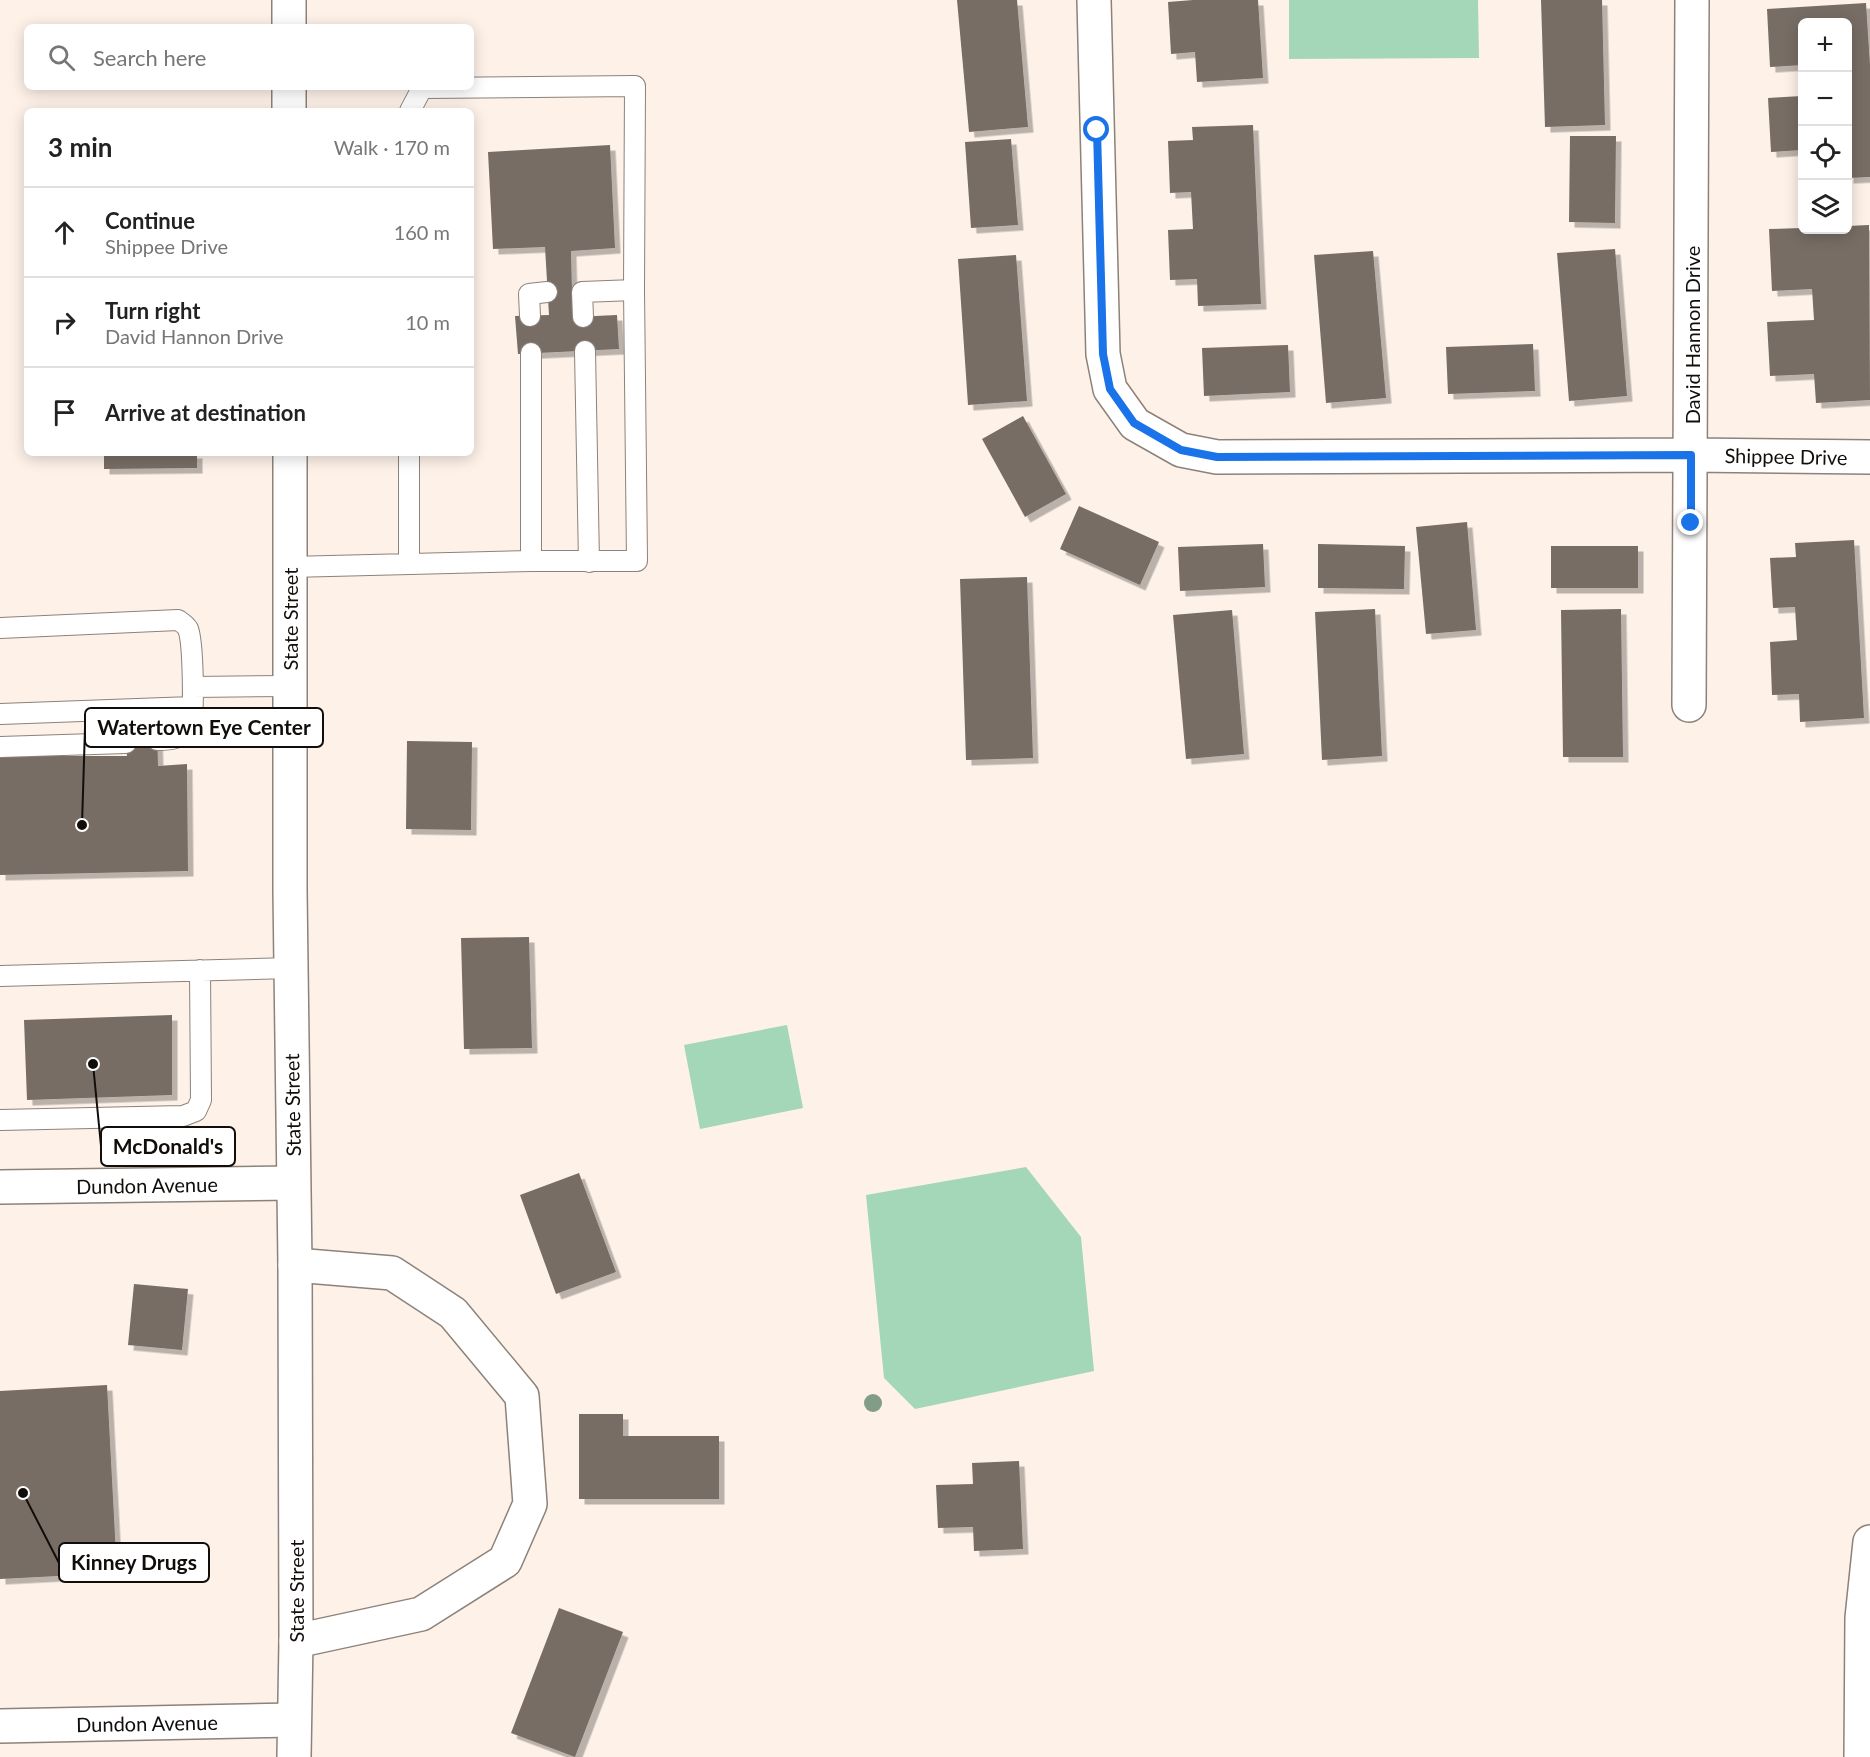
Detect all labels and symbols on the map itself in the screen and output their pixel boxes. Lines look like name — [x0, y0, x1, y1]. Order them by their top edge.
route start — [1083, 116, 1109, 142]
street label: David Hannon Drive — [1680, 246, 1704, 424]
street label: Shippee Drive — [1724, 443, 1848, 469]
route end — [1677, 509, 1703, 535]
street label: State Street — [278, 568, 302, 670]
callout: Watertown Eye Center — [85, 708, 323, 747]
text: Watertown Eye Center — [97, 714, 311, 739]
street label: State Street — [279, 1053, 305, 1157]
callout: McDonald's — [101, 1127, 235, 1166]
text: McDonald's — [113, 1133, 223, 1158]
street label: Dundon Avenue — [76, 1172, 218, 1198]
street label: State Street — [284, 1540, 308, 1642]
callout: Kinney Drugs — [59, 1543, 209, 1582]
text: Kinney Drugs — [71, 1549, 197, 1574]
street label: Dundon Avenue — [76, 1710, 218, 1736]

